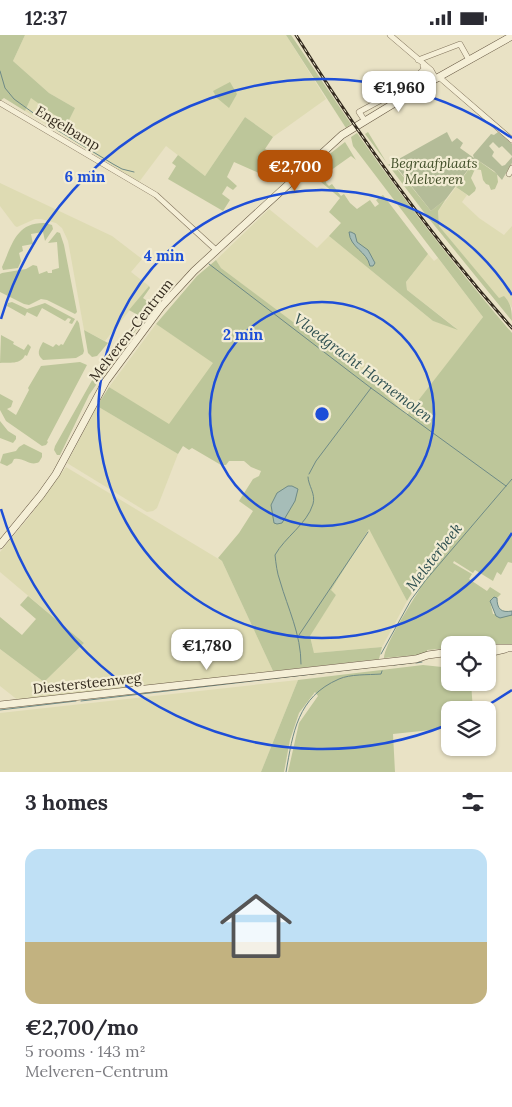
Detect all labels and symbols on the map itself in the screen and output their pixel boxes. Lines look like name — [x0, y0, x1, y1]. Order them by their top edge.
pin: €1,960 — [358, 71, 440, 113]
street label: Engelbamp — [32, 102, 104, 154]
pin: €2,700 — [254, 149, 336, 192]
park label: Begraafplaats Melveren — [390, 154, 478, 188]
text: 6 min — [65, 167, 106, 186]
text: 4 min — [144, 246, 185, 265]
street label: Melveren-Centrum — [85, 275, 177, 385]
water label: Vloedgracht Hornemolen — [290, 309, 437, 427]
text: 2 min — [223, 325, 264, 344]
centre of rings — [313, 405, 331, 423]
water label: Melsterbeek — [401, 519, 466, 594]
pin: €1,780 — [166, 629, 248, 671]
street label: Diestersteenweg — [32, 668, 142, 698]

